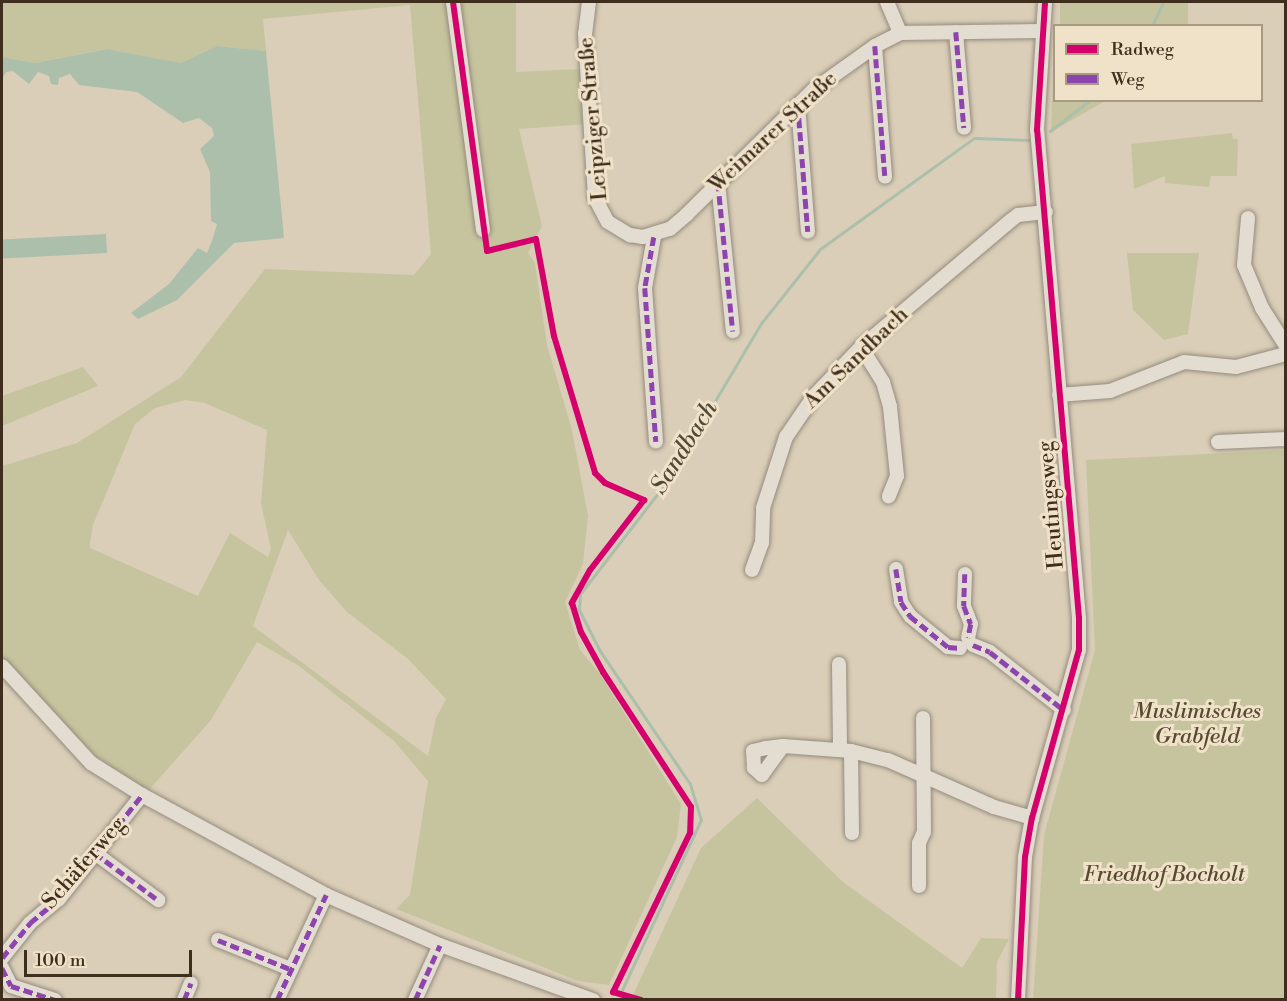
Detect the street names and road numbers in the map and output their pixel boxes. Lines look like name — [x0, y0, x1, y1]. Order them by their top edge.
street label: Leipziger Straße — [573, 36, 613, 202]
street label: Weimarer Straße — [703, 66, 843, 198]
street label: Am Sandbach — [798, 301, 914, 415]
street label: Heutingsweg — [1032, 440, 1070, 570]
street label: Schäferweg — [37, 811, 131, 915]

